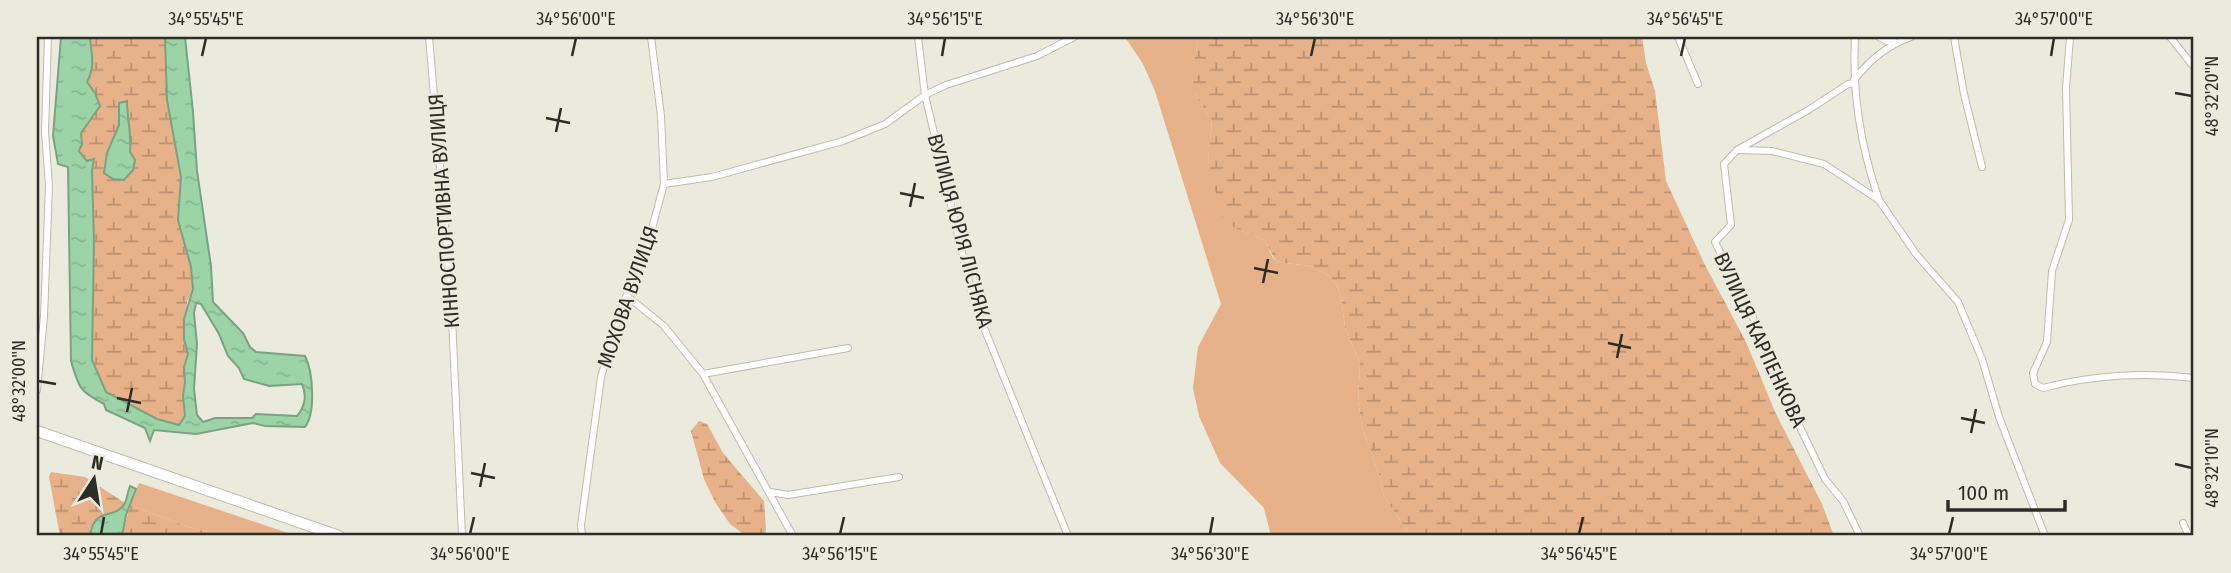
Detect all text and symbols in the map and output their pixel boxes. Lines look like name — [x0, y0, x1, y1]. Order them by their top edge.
text: 34°55'45"E — [168, 8, 244, 30]
text: 34°56'00"E — [536, 8, 616, 30]
text: 34°56'15"E — [907, 8, 983, 30]
text: 34°56'30"E — [1276, 8, 1354, 30]
text: 34°56'45"E — [1647, 8, 1723, 30]
text: 34°57'00"E — [2015, 8, 2093, 30]
text: 48°32'20"N — [2201, 56, 2223, 136]
street label: КІННОСПОРТИВНА ВУЛИЦЯ — [423, 93, 465, 329]
street label: ВУЛИЦЯ ЮРІЯ ЛІСНЯКА — [922, 131, 998, 331]
street label: МОХОВА ВУЛИЦЯ — [592, 223, 664, 371]
street label: ВУЛИЦЯ КАРПЕНКОВА — [1708, 248, 1812, 432]
text: 48°32'00"N — [8, 340, 30, 422]
text: 48°32'10"N — [2201, 428, 2223, 508]
north arrow — [60, 444, 130, 514]
text: N — [89, 450, 105, 475]
scale bar — [1948, 468, 2065, 512]
text: 100 m — [1958, 480, 2009, 506]
text: 34°55'45"E — [63, 543, 139, 565]
text: 34°56'00"E — [430, 543, 510, 565]
text: 34°56'15"E — [802, 543, 878, 565]
text: 34°56'30"E — [1171, 543, 1249, 565]
text: 34°56'45"E — [1541, 543, 1617, 565]
text: 34°57'00"E — [1910, 543, 1988, 565]

